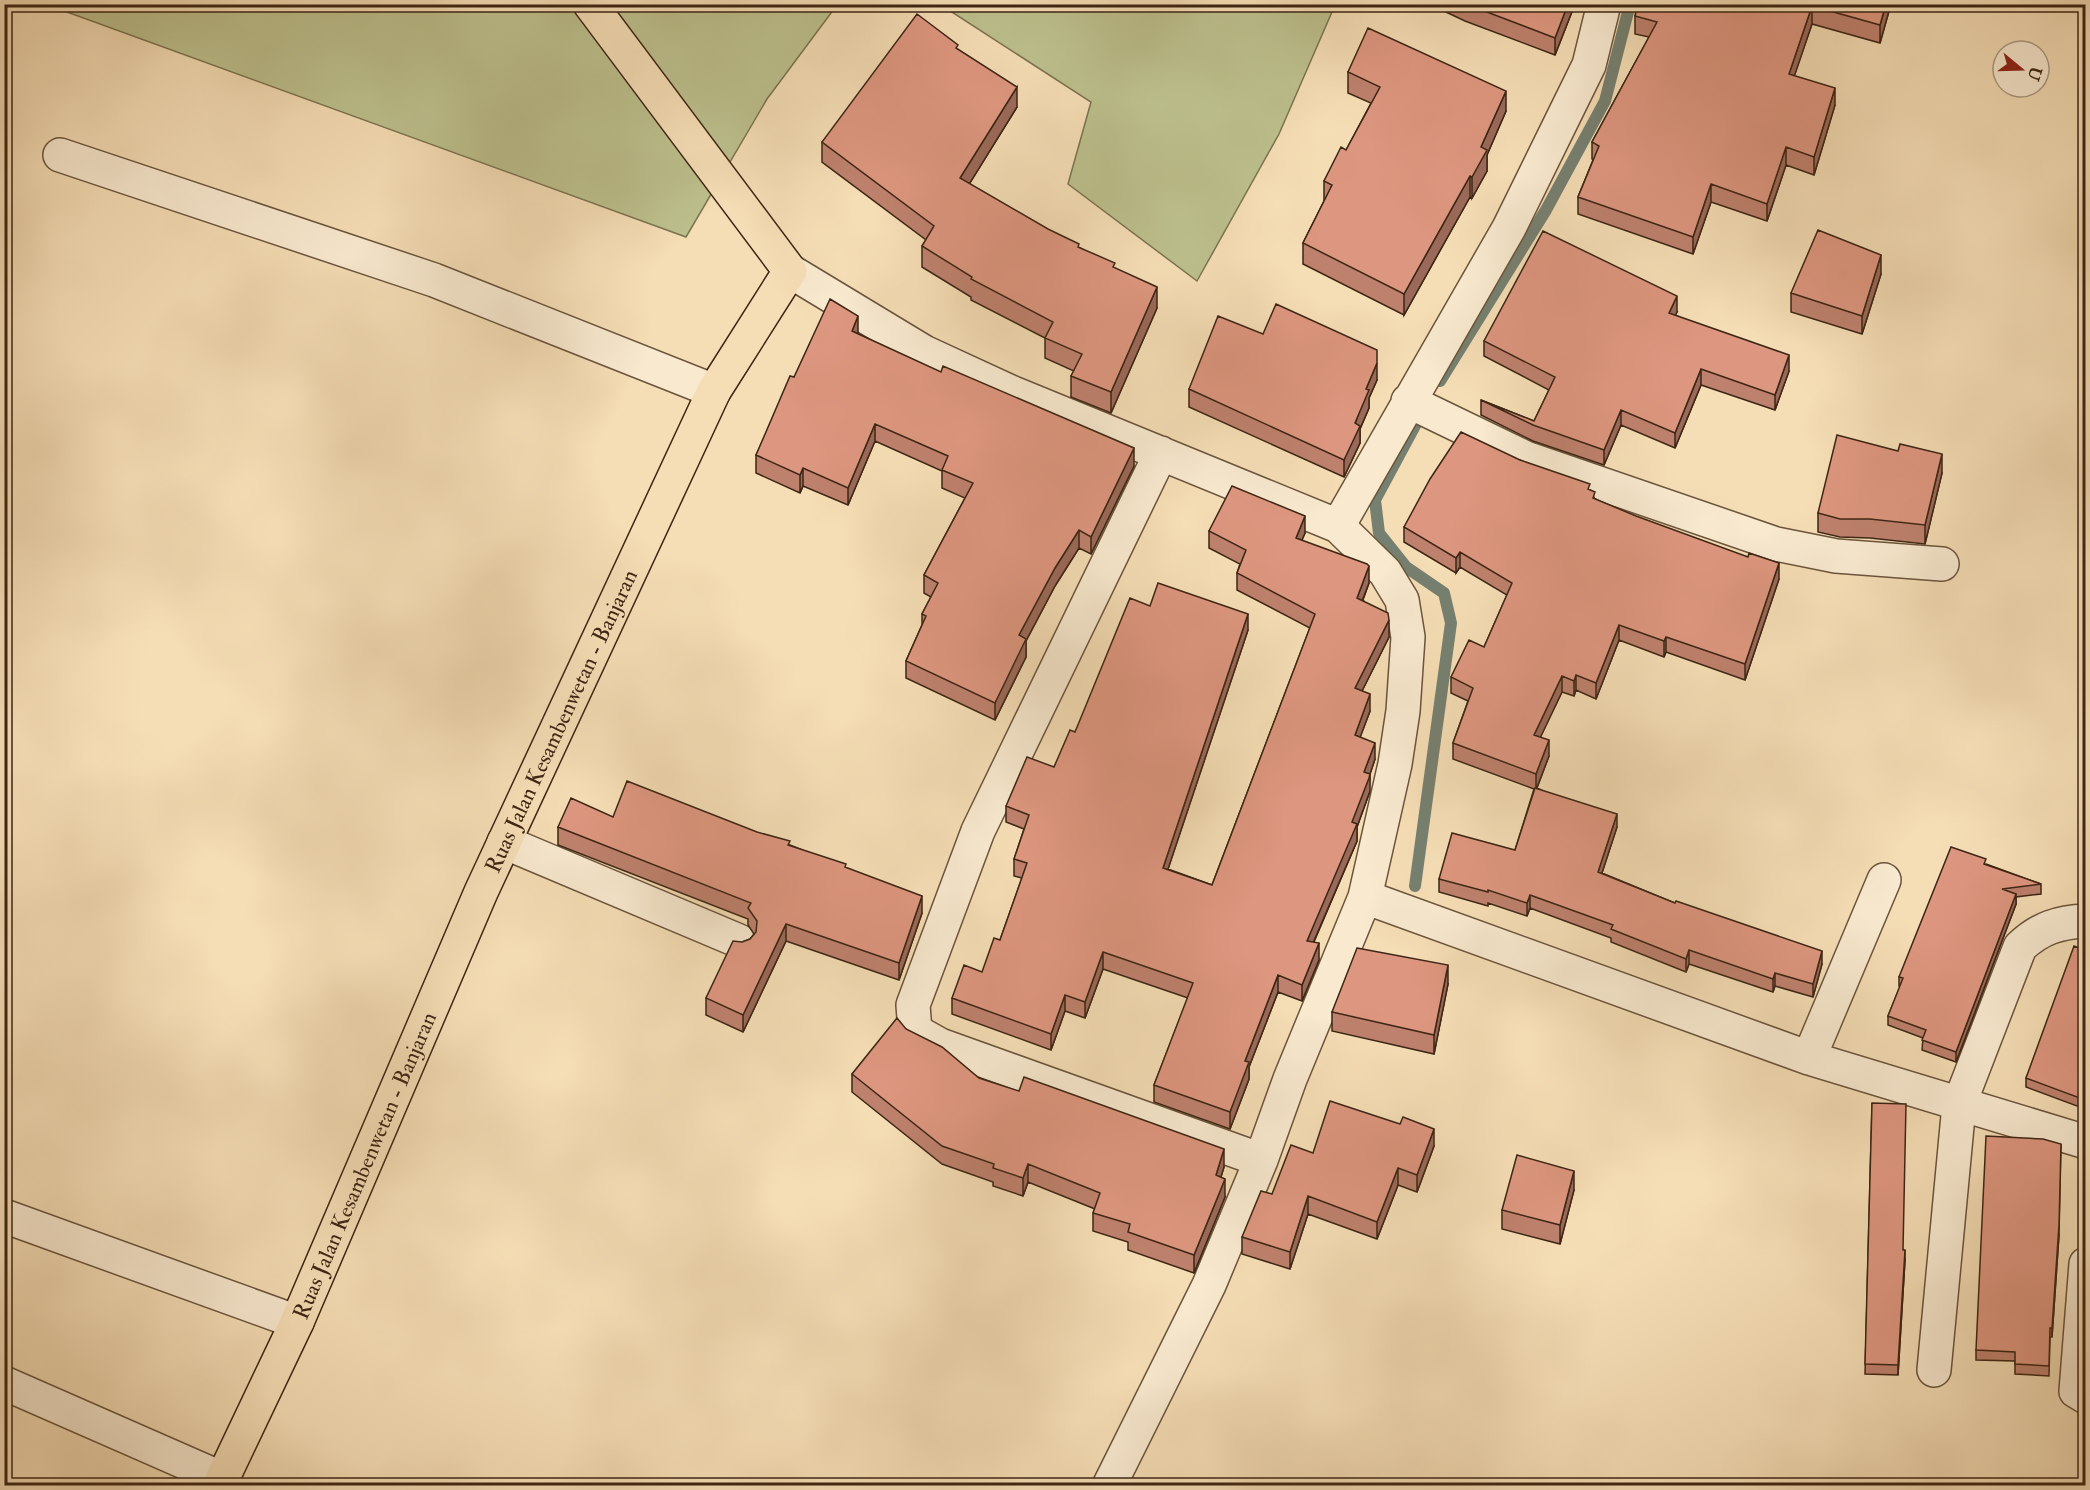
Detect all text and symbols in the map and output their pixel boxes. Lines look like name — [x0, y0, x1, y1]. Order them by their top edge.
north arrow — [1991, 39, 2051, 99]
text: U — [2022, 64, 2046, 84]
street label: Ruas Jalan Kesambenwetan - Banjaran — [479, 565, 644, 878]
street label: Ruas Jalan Kesambenwetan - Banjaran — [287, 1008, 443, 1324]

